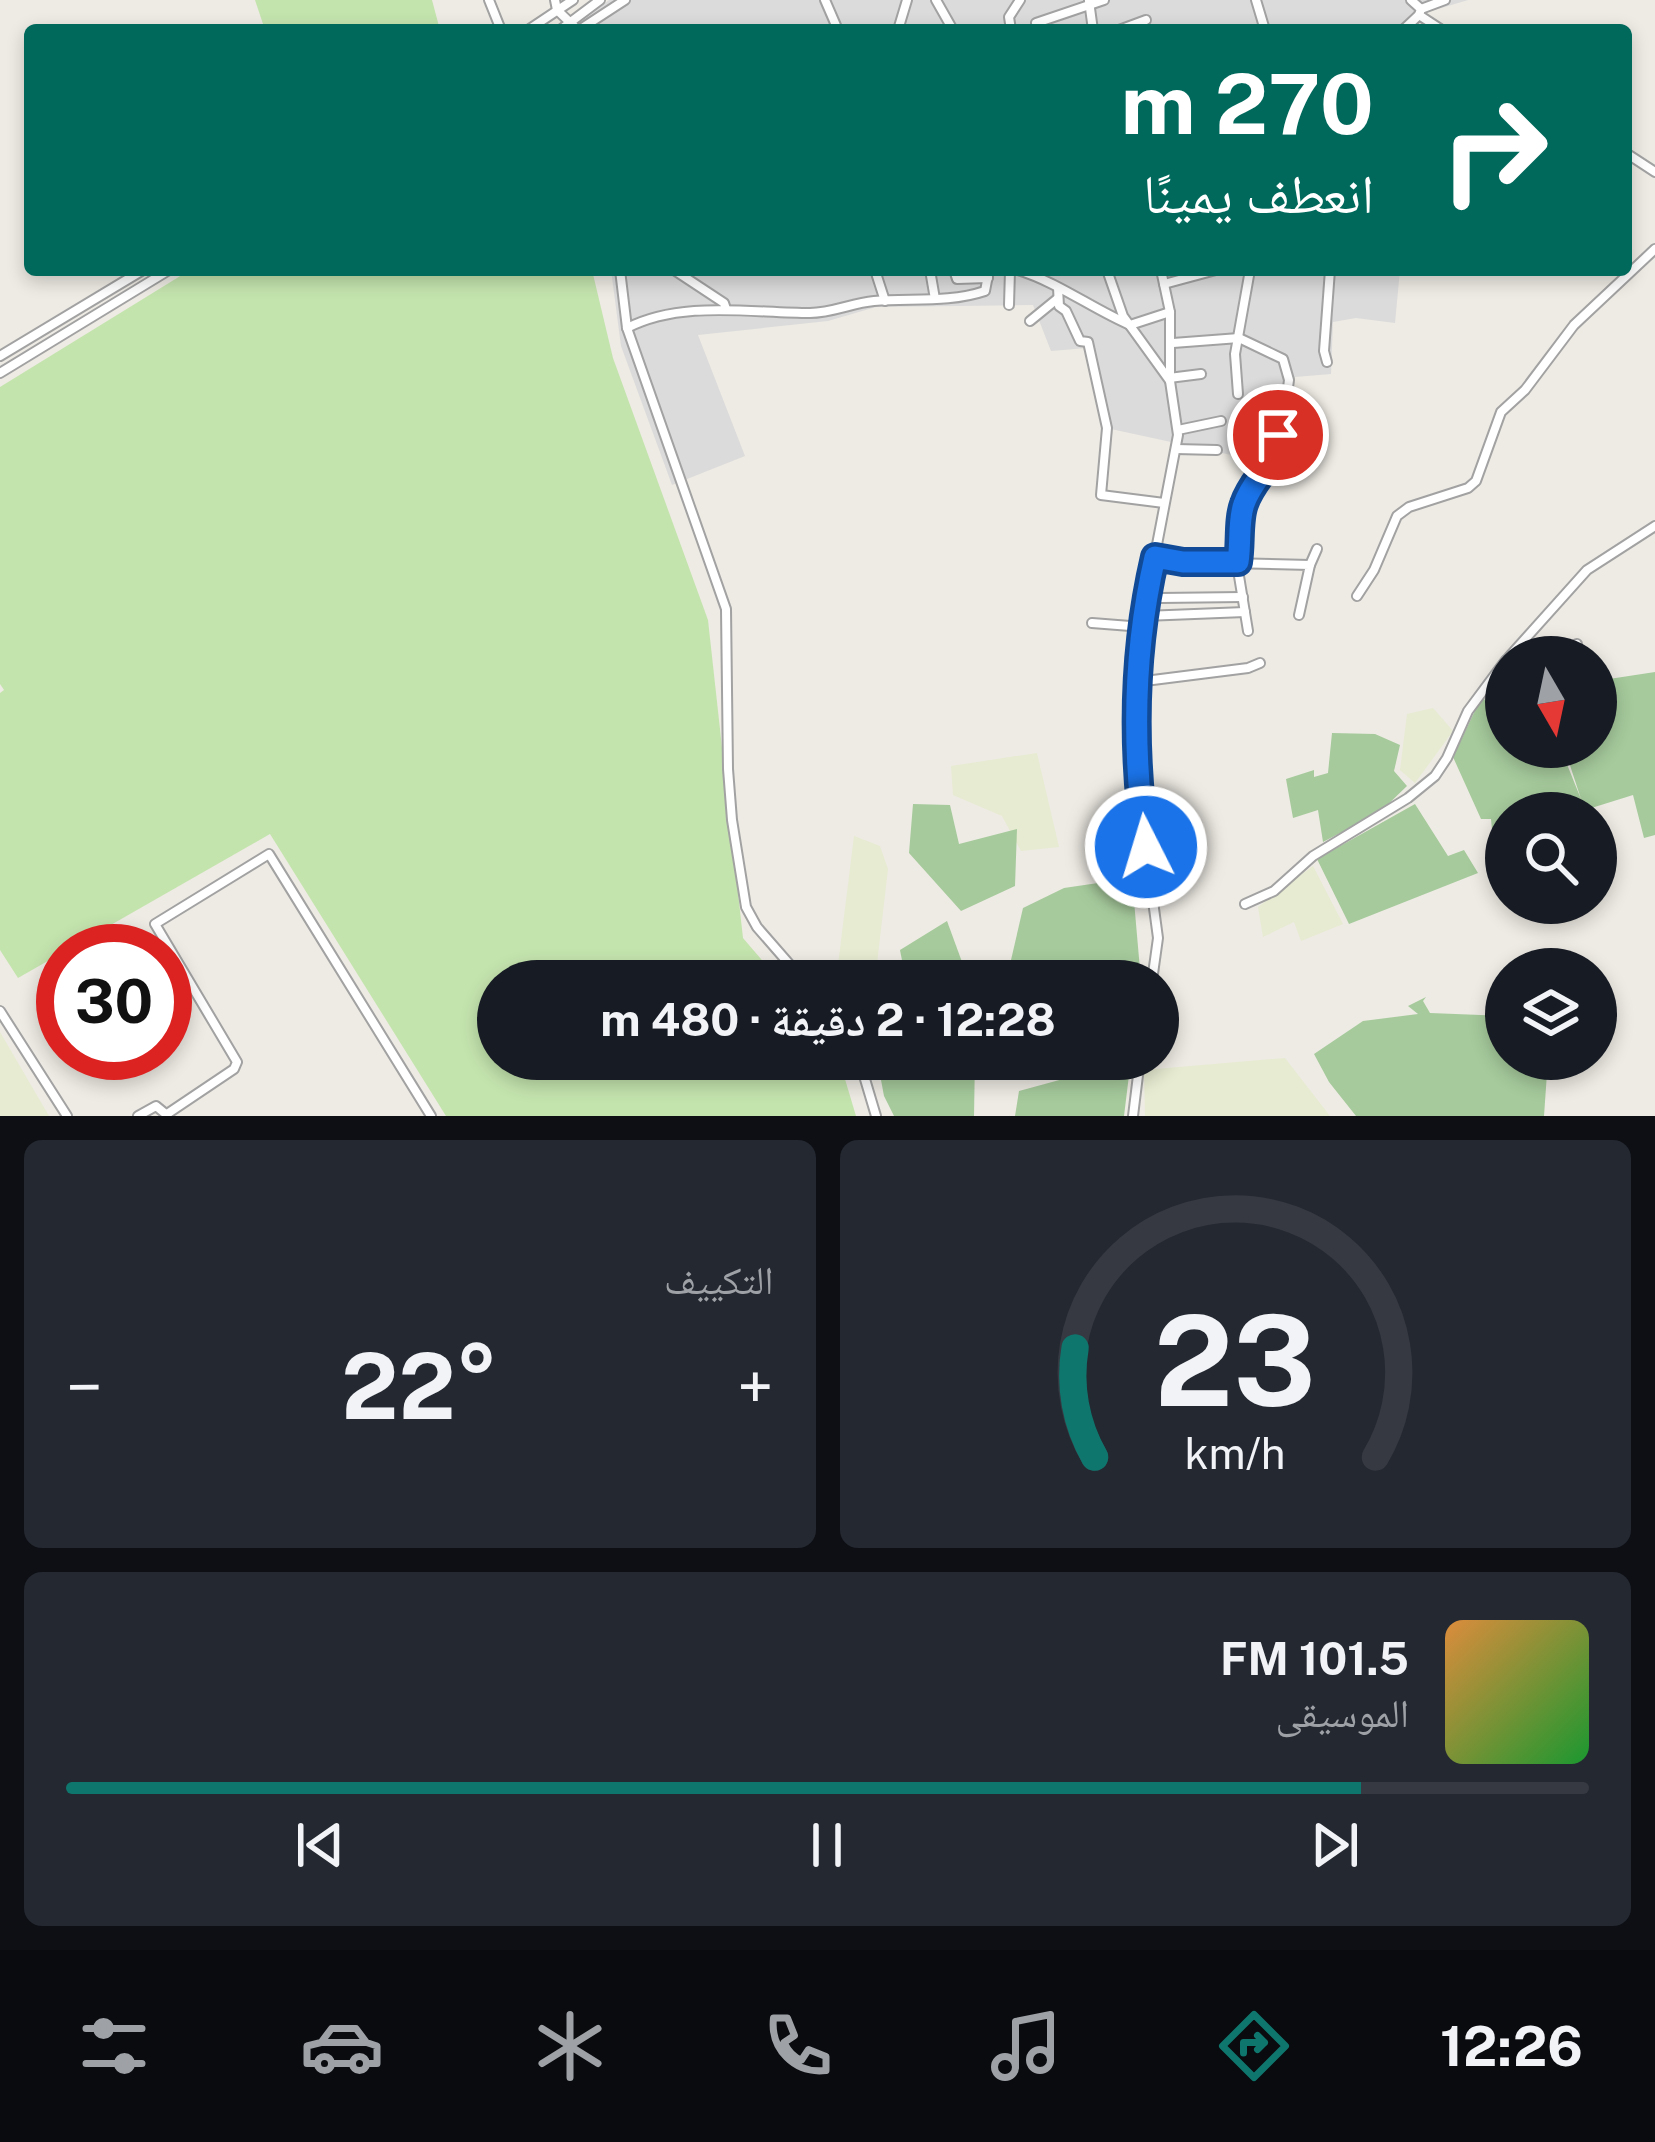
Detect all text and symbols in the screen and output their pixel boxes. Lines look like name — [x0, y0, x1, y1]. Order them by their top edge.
text: 270 m — [1121, 54, 1374, 153]
icon: right — [1416, 72, 1572, 228]
text: انعطف يمينًا — [1143, 162, 1374, 225]
pin — [1227, 384, 1329, 486]
icon: arrive — [1245, 402, 1311, 468]
north arrow — [1485, 636, 1617, 768]
map controls — [1485, 636, 1617, 1080]
position arrow — [1083, 784, 1209, 910]
button: search — [1485, 792, 1617, 924]
speed limit sign: 30 — [36, 924, 192, 1080]
button: layers — [1485, 948, 1617, 1080]
text: 12:28 · 2 دقيقة · 480 m — [600, 993, 1056, 1046]
text: التكييف — [664, 1257, 774, 1303]
text: 23 — [1154, 1287, 1316, 1434]
text: 22° — [341, 1333, 498, 1439]
text: − — [66, 1348, 103, 1426]
text: + — [737, 1348, 774, 1426]
text: km/h — [1185, 1428, 1286, 1479]
text: 101.5 FM — [1220, 1632, 1409, 1685]
text: الموسيقى — [1276, 1690, 1409, 1736]
icon: previous — [287, 1812, 353, 1878]
icon: pause — [794, 1812, 860, 1878]
icon: next — [1302, 1812, 1368, 1878]
icon: filters — [72, 2004, 156, 2088]
icon: car — [300, 2004, 384, 2088]
icon: climate — [528, 2004, 612, 2088]
icon: phone — [756, 2004, 840, 2088]
icon: music — [984, 2004, 1068, 2088]
icon: directions — [1212, 2004, 1296, 2088]
text: 12:26 — [1440, 2015, 1583, 2078]

